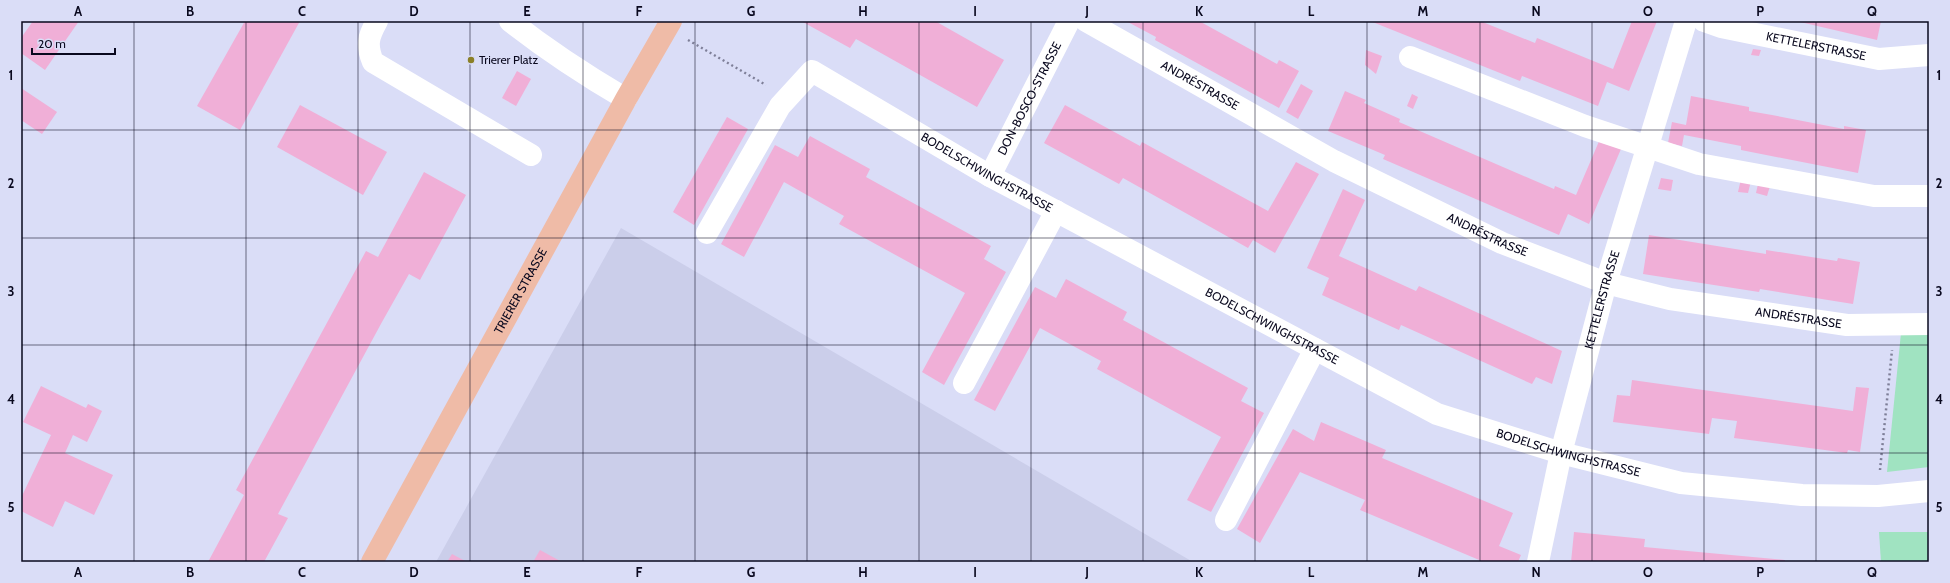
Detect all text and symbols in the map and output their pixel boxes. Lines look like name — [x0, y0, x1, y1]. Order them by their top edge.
text: A — [74, 3, 83, 19]
text: B — [186, 3, 194, 19]
text: C — [298, 3, 306, 19]
text: D — [409, 3, 419, 19]
text: E — [523, 3, 531, 19]
text: F — [636, 3, 643, 19]
text: G — [747, 3, 756, 19]
text: H — [858, 3, 868, 19]
text: I — [973, 3, 977, 19]
text: J — [1084, 3, 1089, 19]
text: K — [1195, 3, 1204, 19]
text: L — [1308, 3, 1315, 19]
text: M — [1418, 3, 1429, 19]
text: N — [1531, 3, 1541, 19]
text: O — [1643, 3, 1653, 19]
text: P — [1756, 3, 1764, 19]
text: Q — [1867, 3, 1877, 19]
street label: KETTELERSTRASSE — [1765, 28, 1868, 63]
scale bar — [32, 30, 115, 56]
text: 20 m — [38, 36, 66, 51]
street label: DON-BOSCO-STRASSE — [994, 39, 1064, 157]
place label: Trierer Platz — [479, 52, 538, 67]
marker: Trierer Platz — [466, 55, 476, 65]
street label: ANDRÉSTRASSE — [1159, 57, 1242, 113]
text: 1 — [9, 67, 13, 83]
text: 1 — [1937, 67, 1941, 83]
street label: BODELSCHWINGHSTRASSE — [918, 129, 1056, 215]
text: 2 — [8, 175, 15, 191]
text: 2 — [1936, 175, 1943, 191]
street label: ANDRÉSTRASSE — [1445, 209, 1530, 259]
street label: TRIERER STRASSE — [491, 245, 550, 337]
street label: KETTELERSTRASSE — [1581, 248, 1623, 351]
text: 3 — [7, 283, 15, 299]
text: 3 — [1935, 283, 1943, 299]
street label: BODELSCHWINGHSTRASSE — [1203, 284, 1342, 367]
street label: ANDRÉSTRASSE — [1754, 304, 1843, 331]
text: 4 — [7, 391, 15, 407]
text: 4 — [1935, 391, 1943, 407]
street label: BODELSCHWINGHSTRASSE — [1495, 425, 1642, 480]
text: 5 — [8, 499, 15, 515]
text: 5 — [1936, 499, 1943, 515]
text: A — [74, 564, 83, 580]
text: B — [186, 564, 194, 580]
text: C — [298, 564, 306, 580]
text: D — [409, 564, 419, 580]
text: E — [523, 564, 531, 580]
text: F — [636, 564, 643, 580]
text: G — [747, 564, 756, 580]
text: H — [858, 564, 868, 580]
text: I — [973, 564, 977, 580]
text: J — [1084, 564, 1089, 580]
text: K — [1195, 564, 1204, 580]
text: L — [1308, 564, 1315, 580]
text: M — [1418, 564, 1429, 580]
text: N — [1531, 564, 1541, 580]
text: O — [1643, 564, 1653, 580]
text: P — [1756, 564, 1764, 580]
text: Q — [1867, 564, 1877, 580]

